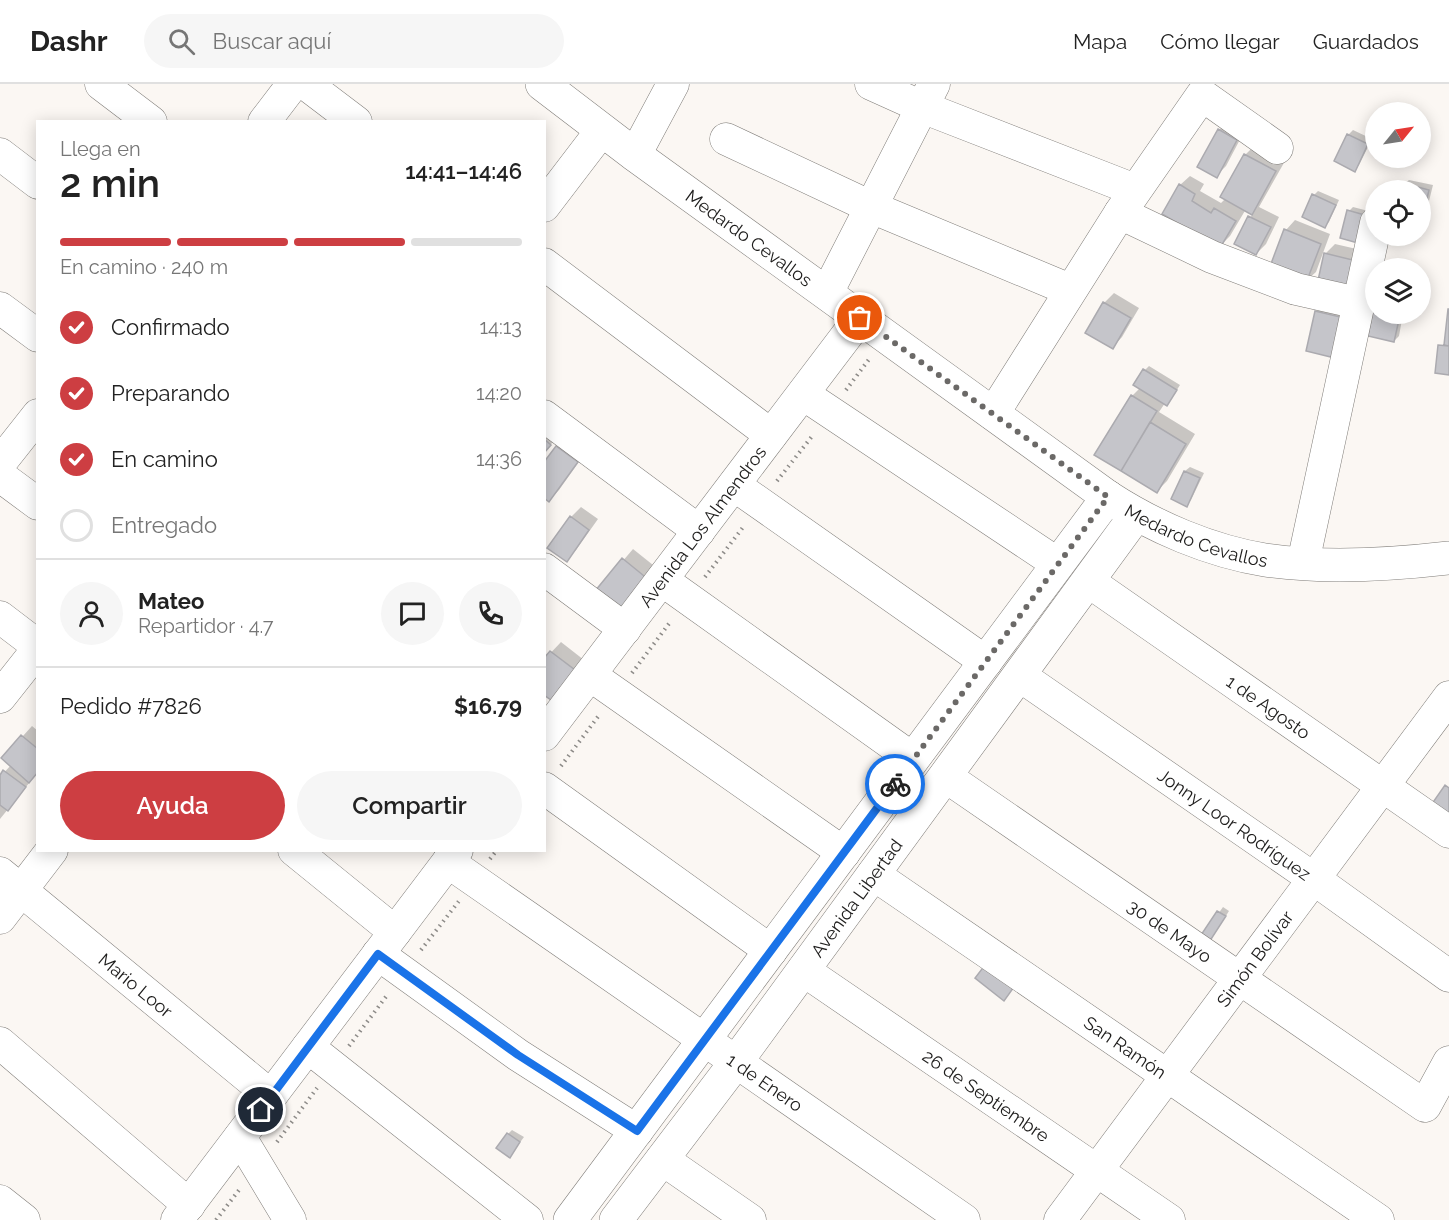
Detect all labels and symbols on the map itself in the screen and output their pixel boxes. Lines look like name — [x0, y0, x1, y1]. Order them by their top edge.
north arrow — [1365, 102, 1431, 168]
street label: Medardo Cevallos — [682, 185, 817, 291]
pin — [834, 292, 885, 343]
street label: Avenida Los Almendros — [634, 441, 770, 611]
street label: Medardo Cevallos — [1121, 499, 1269, 571]
street label: 1 de Agosto — [1223, 670, 1315, 743]
courier — [865, 754, 925, 814]
street label: Jonny Loor Rodríguez — [1154, 764, 1315, 884]
street label: Avenida Libertad — [806, 835, 906, 961]
street label: 30 de Mayo — [1124, 895, 1216, 967]
street label: Simón Bolívar — [1212, 906, 1297, 1011]
street label: Mario Loor — [95, 948, 178, 1022]
street label: San Ramón — [1080, 1011, 1171, 1082]
street label: 26 de Septiembre — [919, 1045, 1054, 1146]
street label: 1 de Enero — [723, 1048, 807, 1116]
pin — [235, 1084, 286, 1135]

